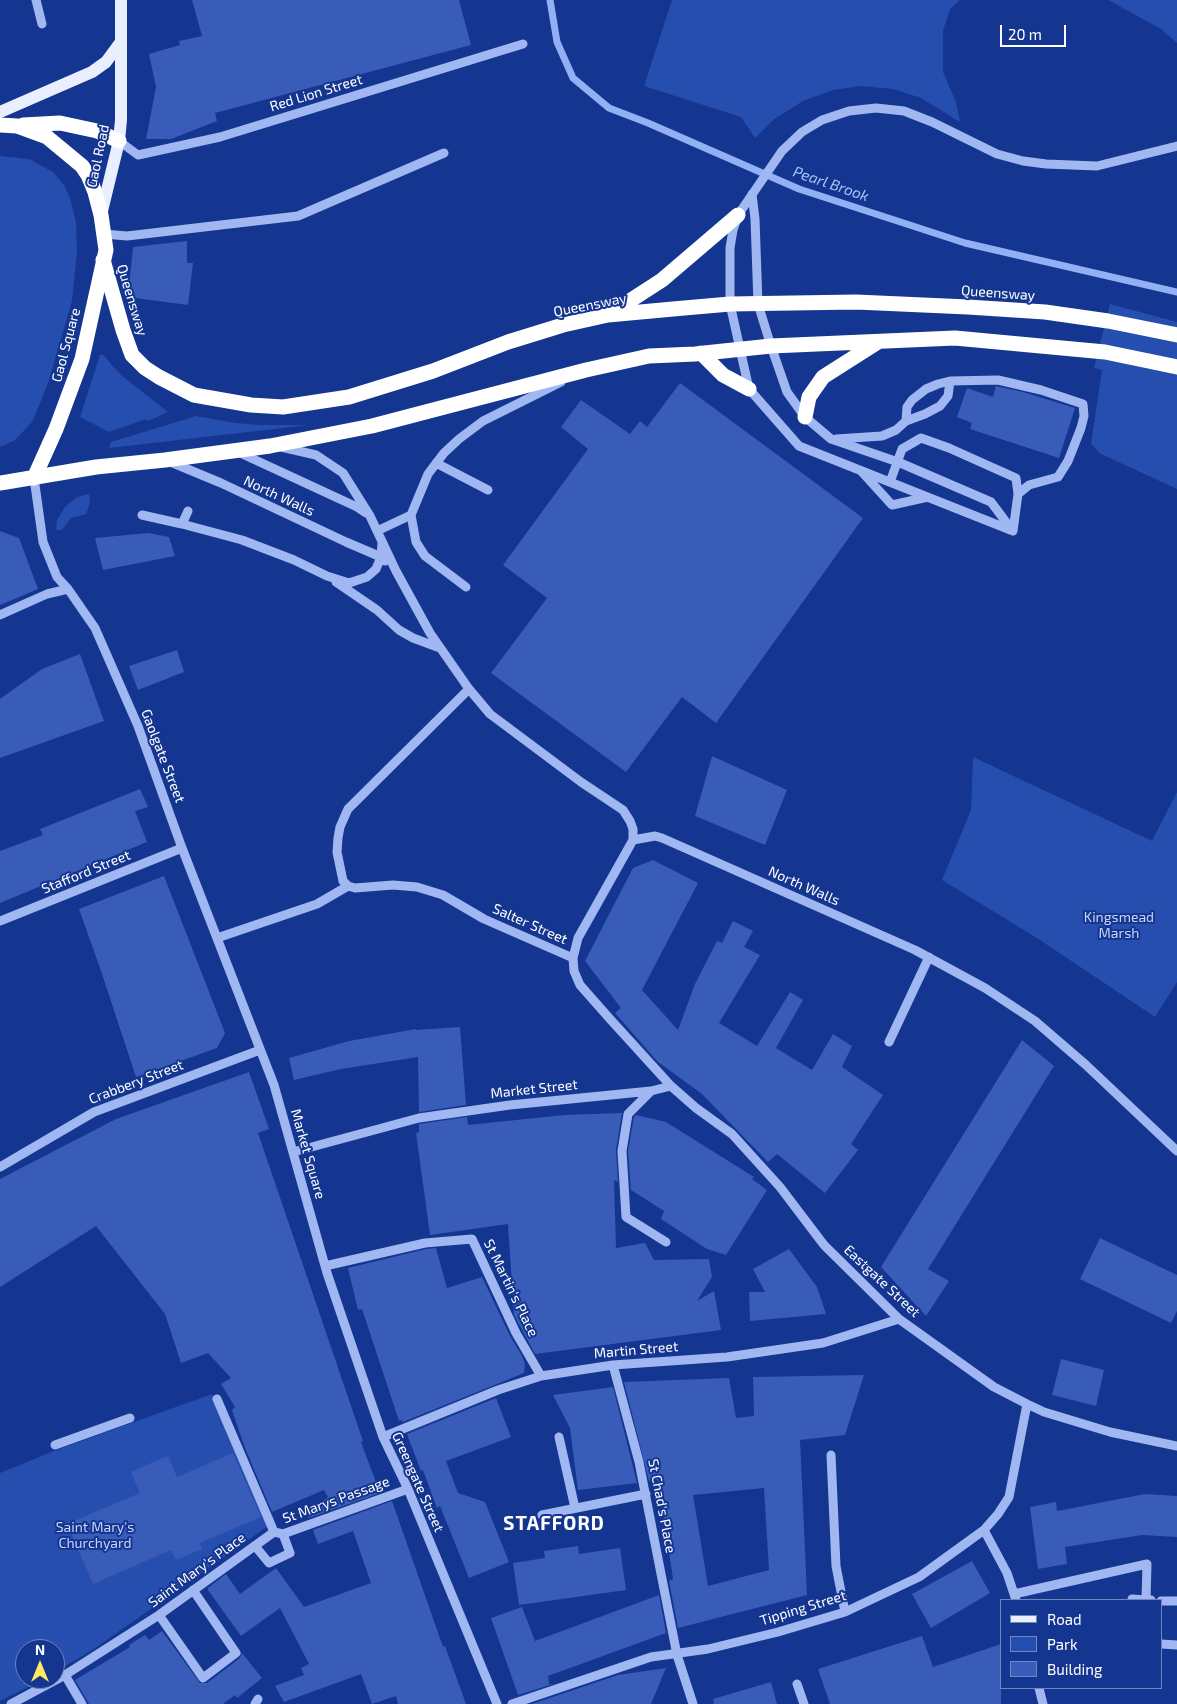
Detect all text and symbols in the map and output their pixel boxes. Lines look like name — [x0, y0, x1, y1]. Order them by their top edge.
scale bar — [1002, 15, 1068, 47]
text: 20 m — [1008, 25, 1042, 43]
street label: Red Lion Street — [268, 71, 364, 115]
street label: Gaol Road — [83, 123, 113, 189]
water label: Pearl Brook — [791, 163, 871, 205]
street label: Queensway — [113, 262, 151, 338]
street label: Queensway — [960, 282, 1036, 304]
street label: Queensway — [552, 290, 628, 320]
street label: Gaol Square — [48, 306, 84, 384]
street label: North Walls — [241, 472, 317, 520]
street label: Gaolgate Street — [137, 707, 189, 805]
street label: Stafford Street — [39, 847, 133, 897]
street label: North Walls — [766, 863, 842, 909]
street label: Salter Street — [490, 900, 570, 948]
park label: Kingsmead Marsh — [1084, 909, 1154, 942]
street label: Crabbery Street — [86, 1056, 186, 1108]
street label: Market Street — [490, 1076, 578, 1102]
street label: Market Square — [287, 1107, 329, 1201]
street label: St Martin's Place — [480, 1237, 542, 1339]
street label: Eastgate Street — [840, 1241, 924, 1321]
street label: Martin Street — [593, 1338, 679, 1362]
street label: Greengate Street — [388, 1429, 448, 1535]
street label: St Chad's Place — [645, 1457, 679, 1555]
street label: St Marys Passage — [280, 1473, 392, 1527]
district label: STAFFORD — [502, 1513, 606, 1535]
park label: Saint Mary's Churchyard — [56, 1519, 134, 1551]
street label: Saint Mary's Place — [145, 1529, 249, 1611]
street label: Tipping Street — [758, 1587, 848, 1629]
legend — [1000, 1599, 1162, 1689]
text: Road — [1047, 1610, 1082, 1628]
text: Park — [1047, 1635, 1078, 1653]
north arrow — [15, 1639, 65, 1689]
text: N — [35, 1641, 45, 1658]
text: Building — [1047, 1660, 1102, 1678]

